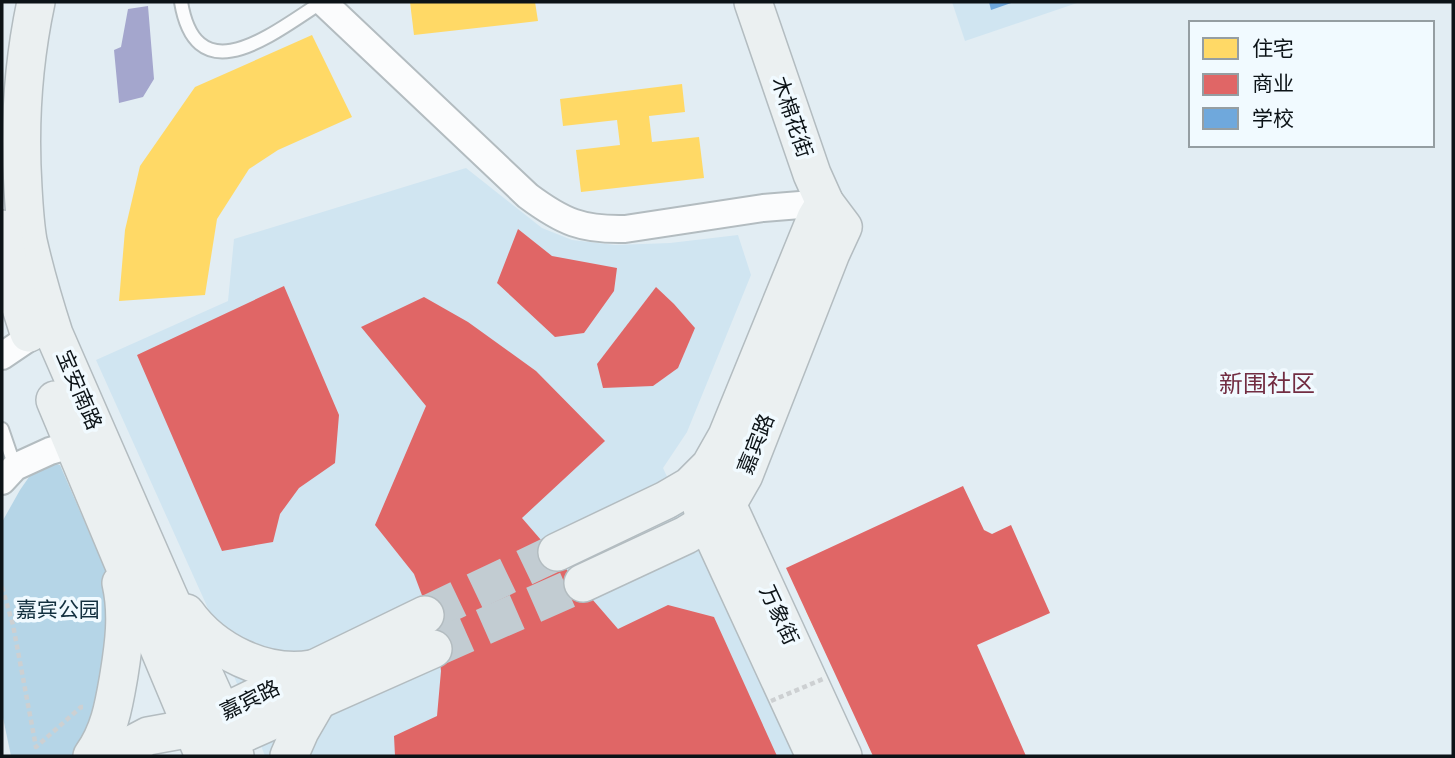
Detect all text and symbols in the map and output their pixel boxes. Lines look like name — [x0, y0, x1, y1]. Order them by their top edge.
legend — [1189, 21, 1434, 147]
text: 住宅 — [1252, 36, 1294, 61]
text: 商业 — [1252, 71, 1294, 96]
street label: 木棉花街 — [767, 73, 818, 161]
text: 学校 — [1252, 106, 1294, 131]
street label: 宝安南路 — [52, 346, 107, 433]
district label: 新围社区 — [1219, 369, 1315, 397]
street label: 嘉宾路 — [732, 410, 779, 478]
street label: 万象街 — [755, 581, 804, 649]
park label: 嘉宾公园 — [16, 597, 100, 622]
street label: 嘉宾路 — [216, 675, 284, 725]

